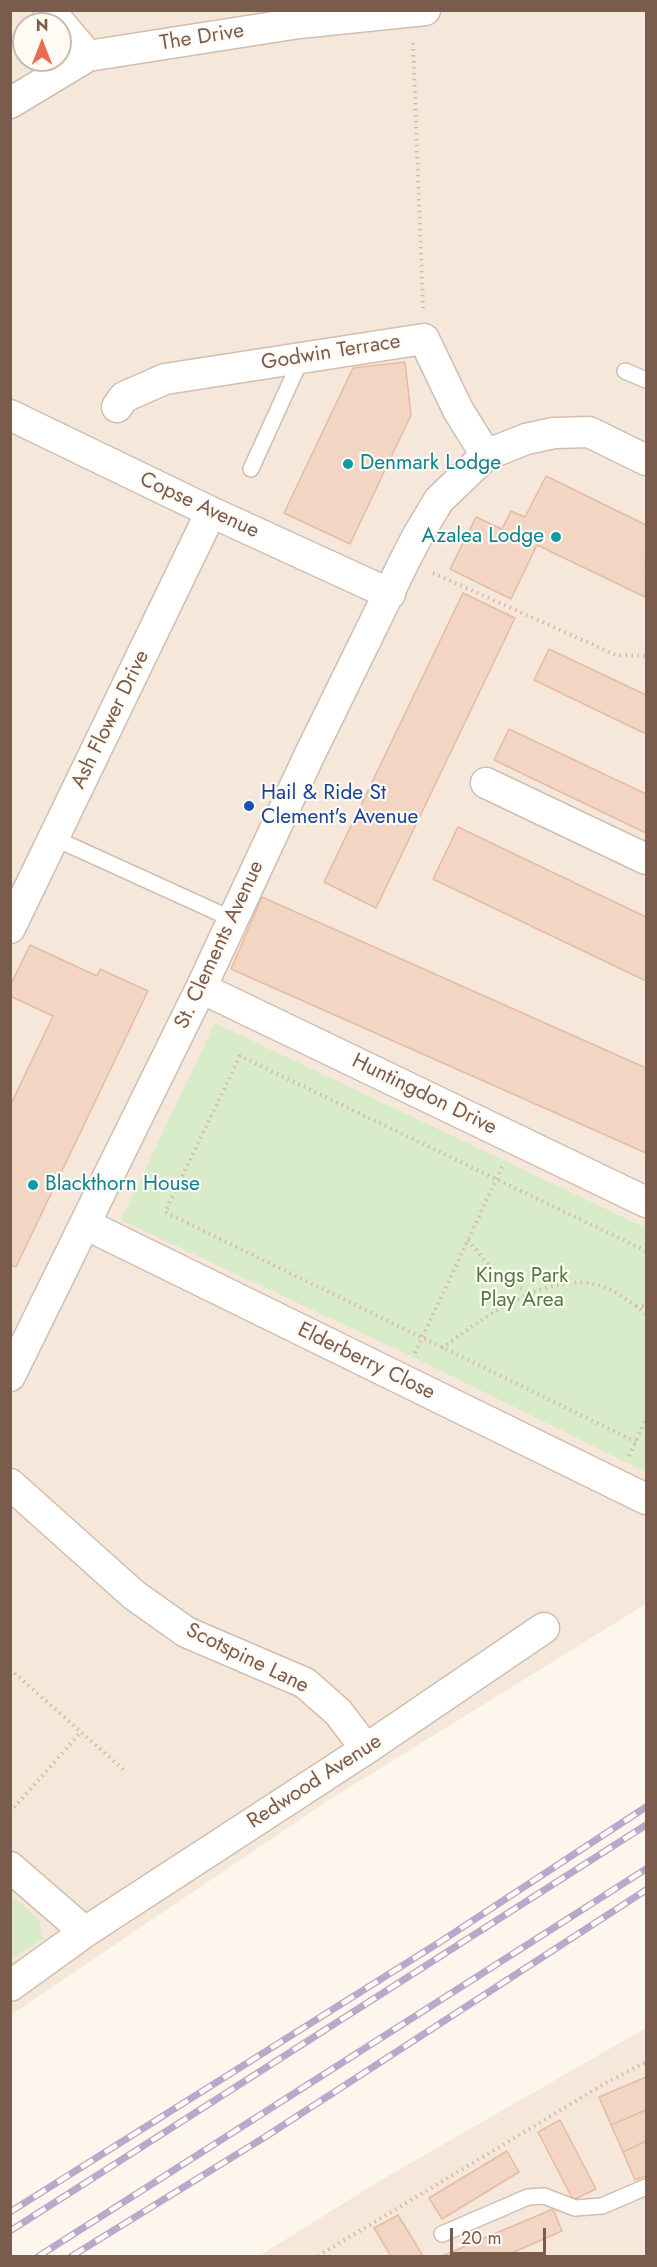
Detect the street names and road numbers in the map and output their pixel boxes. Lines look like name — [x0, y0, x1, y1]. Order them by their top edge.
street label: The Drive — [158, 19, 246, 57]
street label: Godwin Terrace — [260, 330, 402, 376]
street label: Copse Avenue — [135, 467, 263, 545]
street label: Ash Flower Drive — [67, 647, 155, 793]
street label: St. Clements Avenue — [170, 857, 270, 1033]
street label: Huntingdon Drive — [347, 1049, 501, 1141]
street label: Elderberry Close — [293, 1318, 439, 1406]
street label: Scotspine Lane — [181, 1618, 313, 1700]
street label: Redwood Avenue — [243, 1729, 387, 1835]

